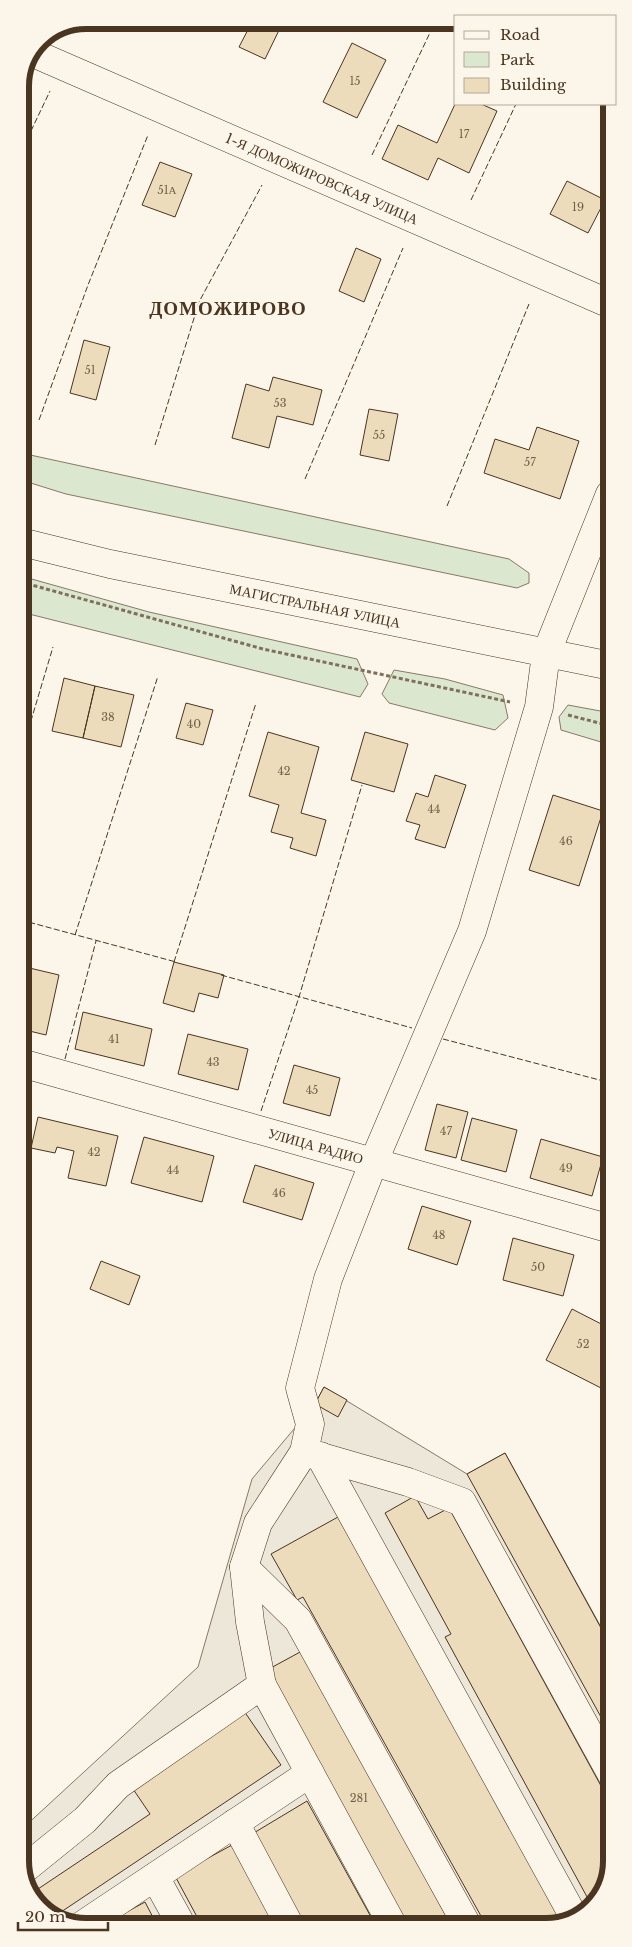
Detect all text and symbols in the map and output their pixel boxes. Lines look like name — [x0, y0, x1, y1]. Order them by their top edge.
legend — [454, 15, 617, 105]
text: Road — [500, 25, 540, 44]
text: Park — [500, 50, 536, 69]
house number: 15 — [349, 74, 361, 88]
text: Building — [500, 75, 567, 94]
house number: 17 — [459, 127, 470, 141]
street label: 1-Я ДОМОЖИРОВСКАЯ УЛИЦА — [223, 129, 422, 229]
house number: 51А — [157, 183, 177, 197]
house number: 19 — [572, 200, 584, 214]
district label: ДОМОЖИРОВО — [149, 297, 307, 320]
house number: 51 — [84, 363, 96, 377]
house number: 53 — [273, 396, 287, 410]
house number: 55 — [373, 428, 385, 442]
house number: 57 — [524, 455, 536, 469]
street label: МАГИСТРАЛЬНАЯ УЛИЦА — [228, 580, 403, 632]
house number: 38 — [101, 710, 115, 724]
house number: 40 — [187, 717, 201, 731]
house number: 42 — [277, 764, 291, 778]
house number: 44 — [428, 802, 440, 816]
house number: 46 — [559, 834, 573, 848]
house number: 41 — [108, 1032, 120, 1046]
house number: 43 — [206, 1055, 220, 1069]
house number: 45 — [306, 1083, 318, 1097]
street label: УЛИЦА РАДИО — [266, 1124, 365, 1168]
house number: 47 — [440, 1124, 452, 1138]
house number: 42 — [87, 1145, 101, 1159]
house number: 49 — [559, 1161, 573, 1175]
house number: 44 — [167, 1163, 179, 1177]
house number: 46 — [272, 1186, 286, 1200]
house number: 48 — [432, 1228, 446, 1242]
house number: 50 — [531, 1260, 545, 1274]
house number: 52 — [576, 1337, 590, 1351]
house number: 281 — [350, 1791, 368, 1805]
scale bar — [18, 1900, 108, 1932]
text: 20 m — [25, 1907, 65, 1926]

